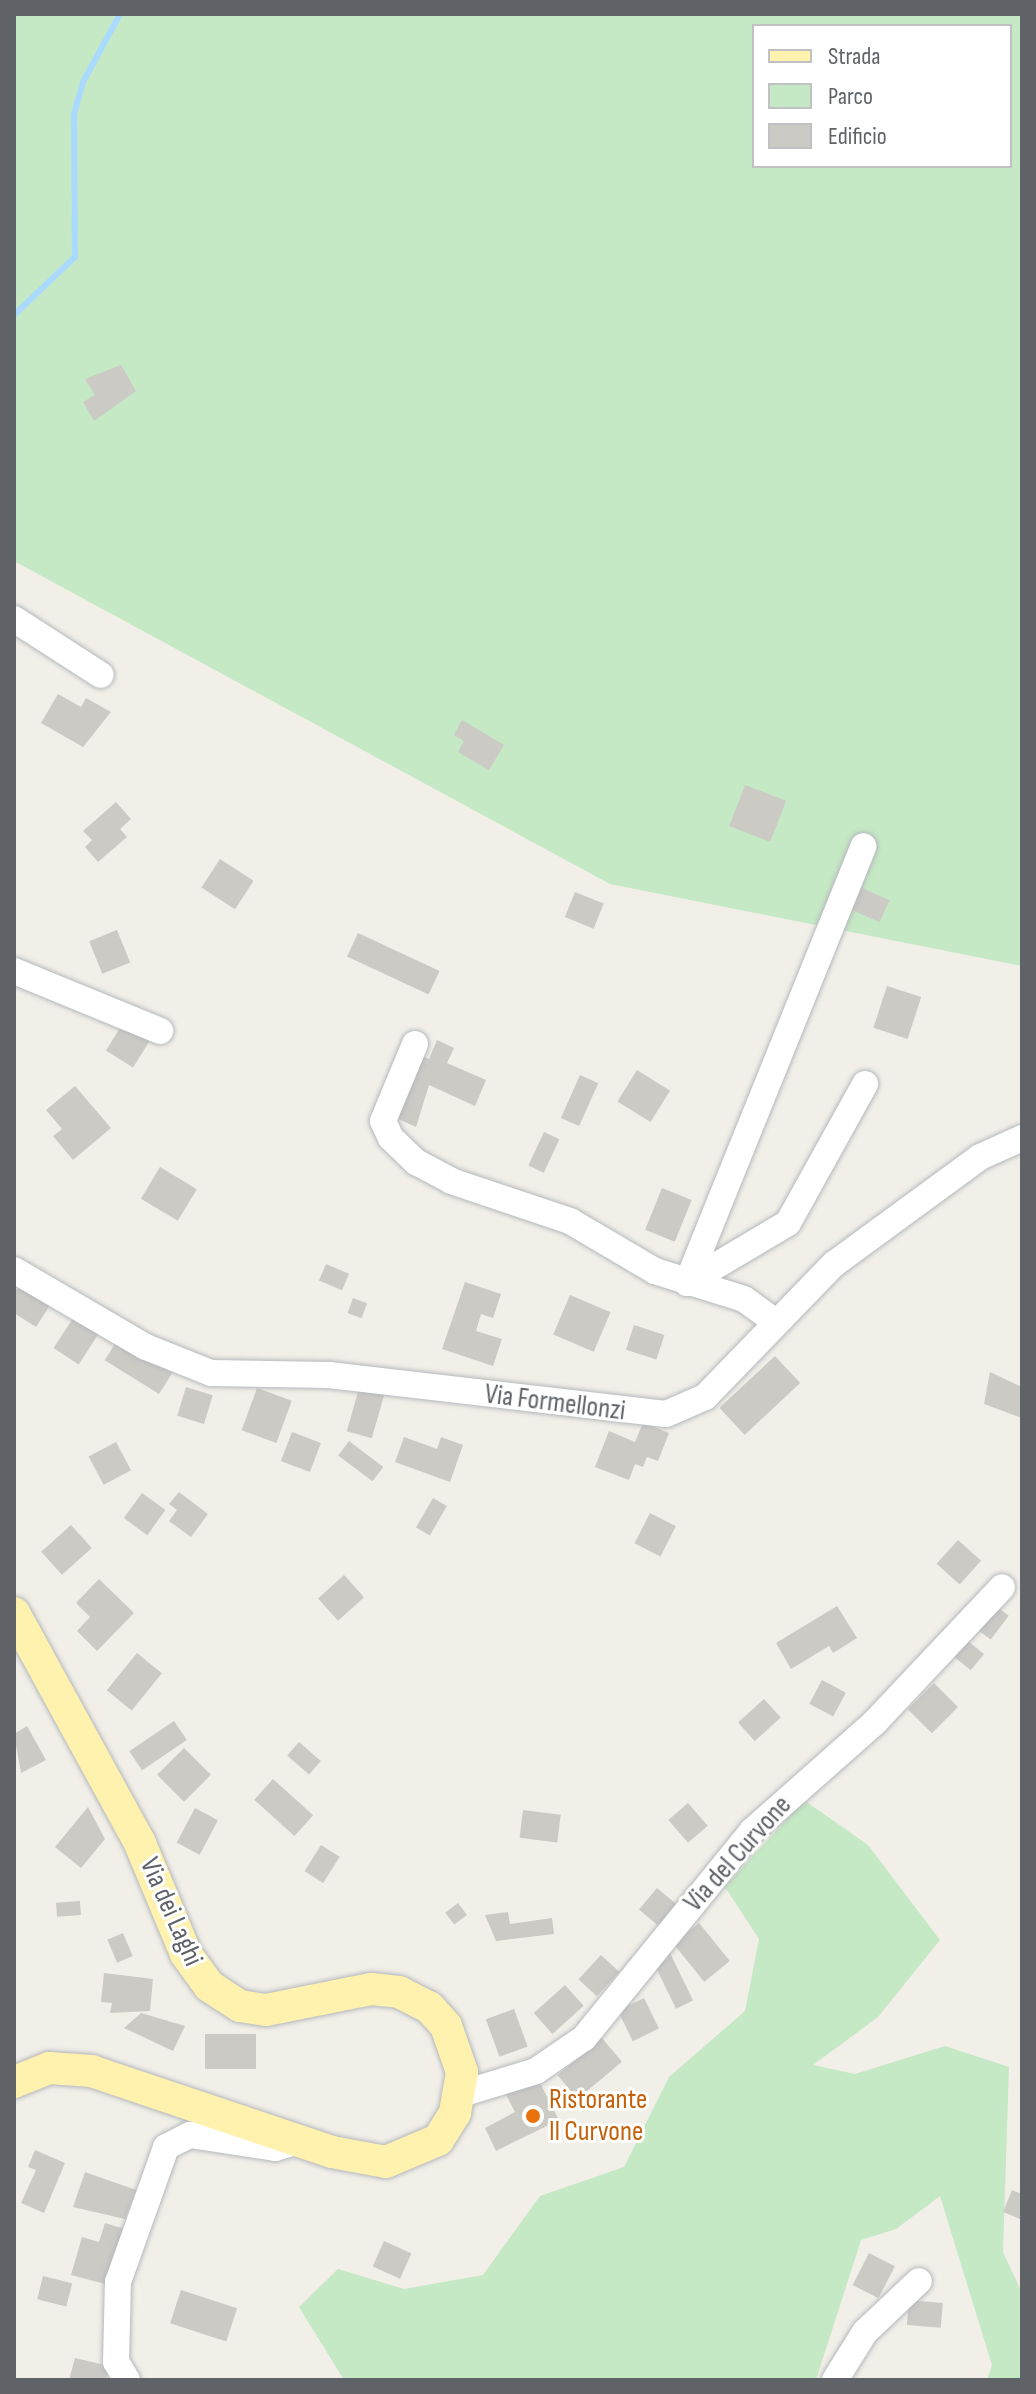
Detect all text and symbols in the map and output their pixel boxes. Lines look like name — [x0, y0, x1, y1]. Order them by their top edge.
legend — [752, 24, 1012, 168]
text: Strada — [828, 42, 881, 71]
text: Parco — [828, 82, 873, 111]
text: Edificio — [828, 122, 887, 151]
street label: Via Formellonzi — [483, 1378, 627, 1428]
street label: Via del Curvone — [677, 1789, 799, 1919]
street label: Via dei Laghi — [132, 1853, 210, 1971]
place label: Ristorante Il Curvone — [549, 2083, 647, 2149]
marker: Ristorante Il Curvone — [524, 2107, 542, 2125]

